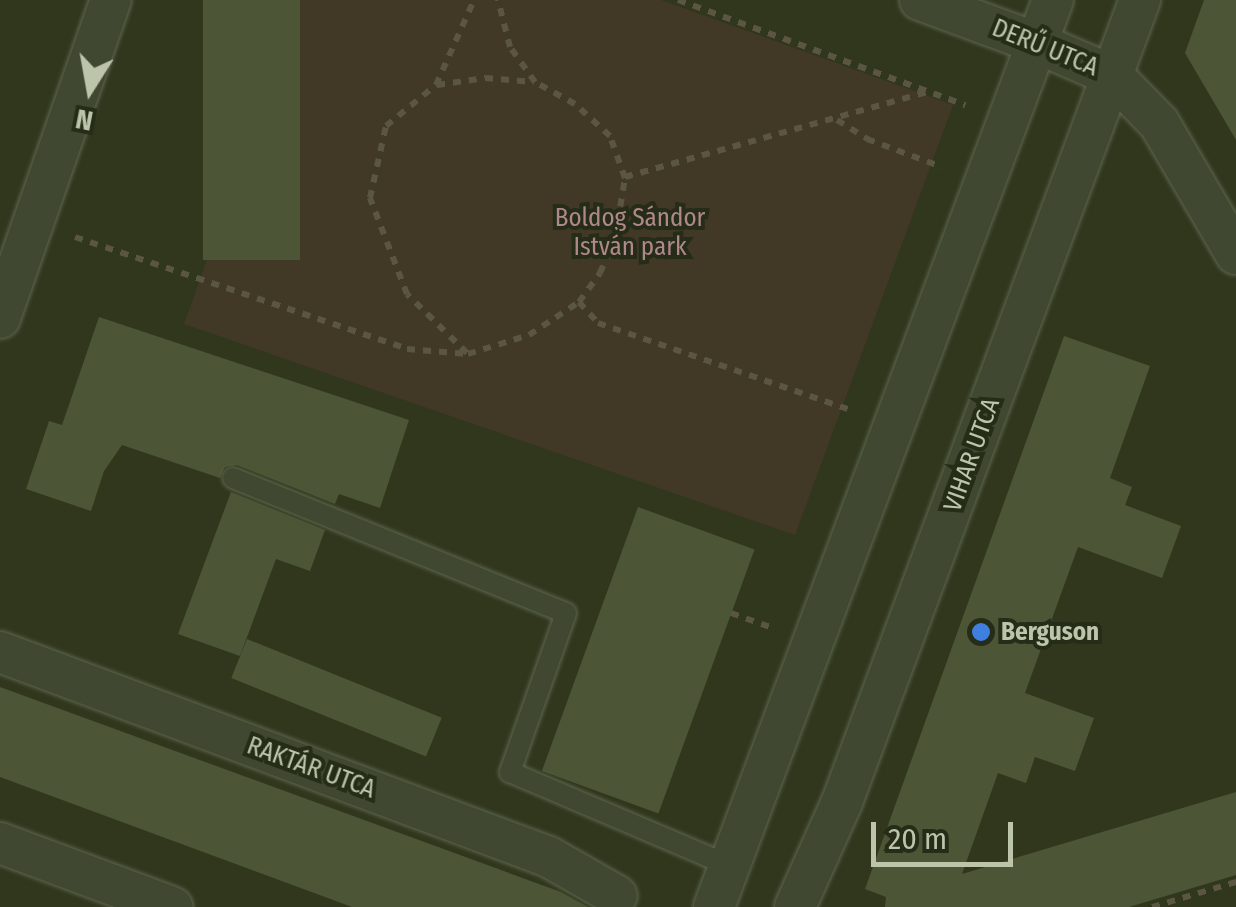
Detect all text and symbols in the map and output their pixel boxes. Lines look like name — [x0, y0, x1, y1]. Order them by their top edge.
street label: DERŰ UTCA — [988, 13, 1102, 83]
north arrow — [40, 40, 140, 140]
text: N — [73, 102, 96, 138]
park label: Boldog Sándor István park — [555, 204, 705, 263]
street label: VIHAR UTCA — [938, 394, 1006, 516]
place label: Berguson — [1001, 617, 1099, 647]
marker: Berguson — [970, 621, 992, 643]
street label: RAKTÁR UTCA — [243, 731, 379, 805]
scale bar — [876, 802, 1018, 864]
text: 20 m — [888, 821, 947, 857]

